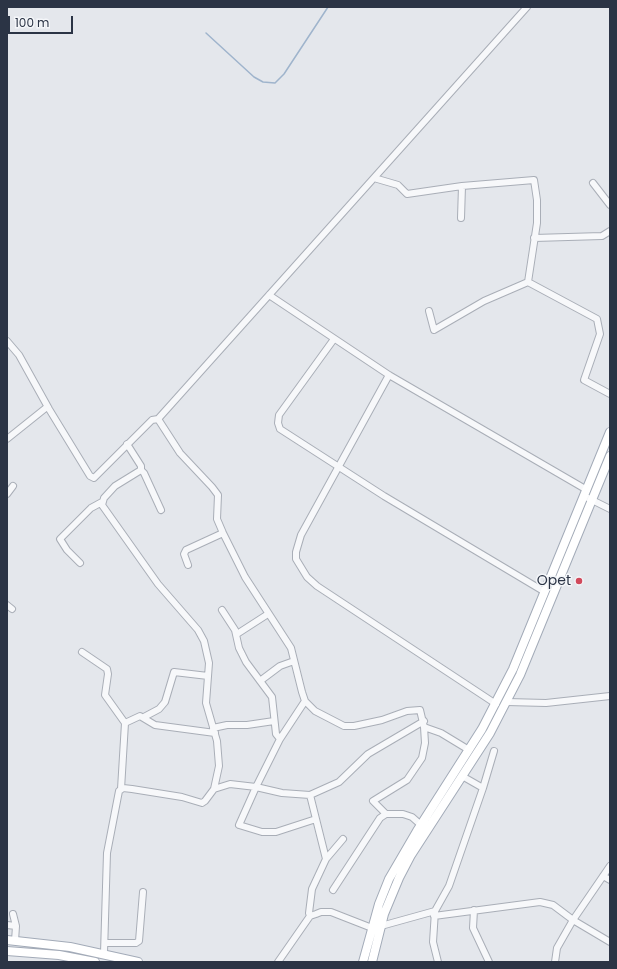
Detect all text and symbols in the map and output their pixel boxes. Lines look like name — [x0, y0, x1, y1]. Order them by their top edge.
scale bar — [10, 8, 75, 34]
text: 100 m — [15, 14, 49, 31]
place label: Opet — [537, 573, 571, 589]
marker: Opet — [574, 576, 584, 586]

